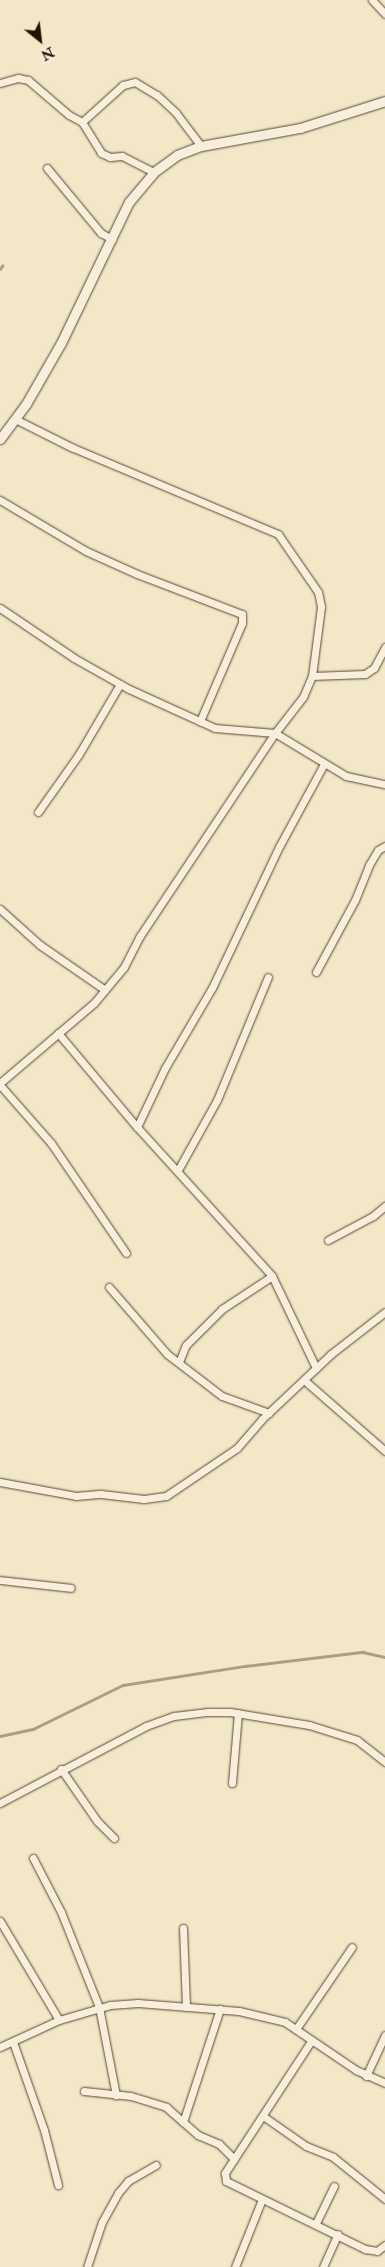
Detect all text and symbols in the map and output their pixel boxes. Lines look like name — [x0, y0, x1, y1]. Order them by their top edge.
north arrow — [15, 15, 65, 65]
text: N — [38, 43, 57, 64]

